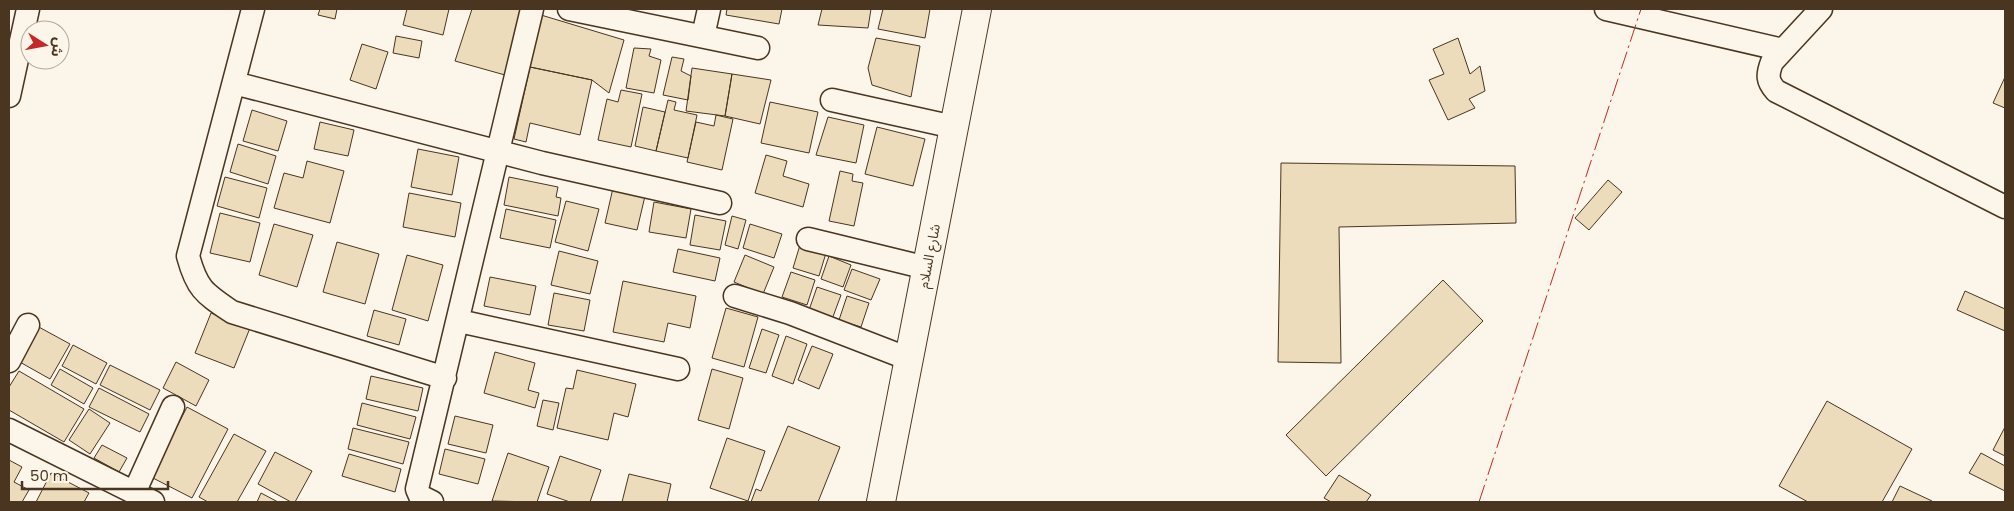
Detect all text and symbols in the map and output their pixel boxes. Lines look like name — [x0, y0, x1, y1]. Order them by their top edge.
north arrow — [20, 20, 70, 70]
text: ش — [46, 36, 69, 59]
street label: شارع السلام — [913, 222, 946, 290]
scale bar — [22, 458, 169, 490]
text: 50 m — [30, 465, 68, 486]

